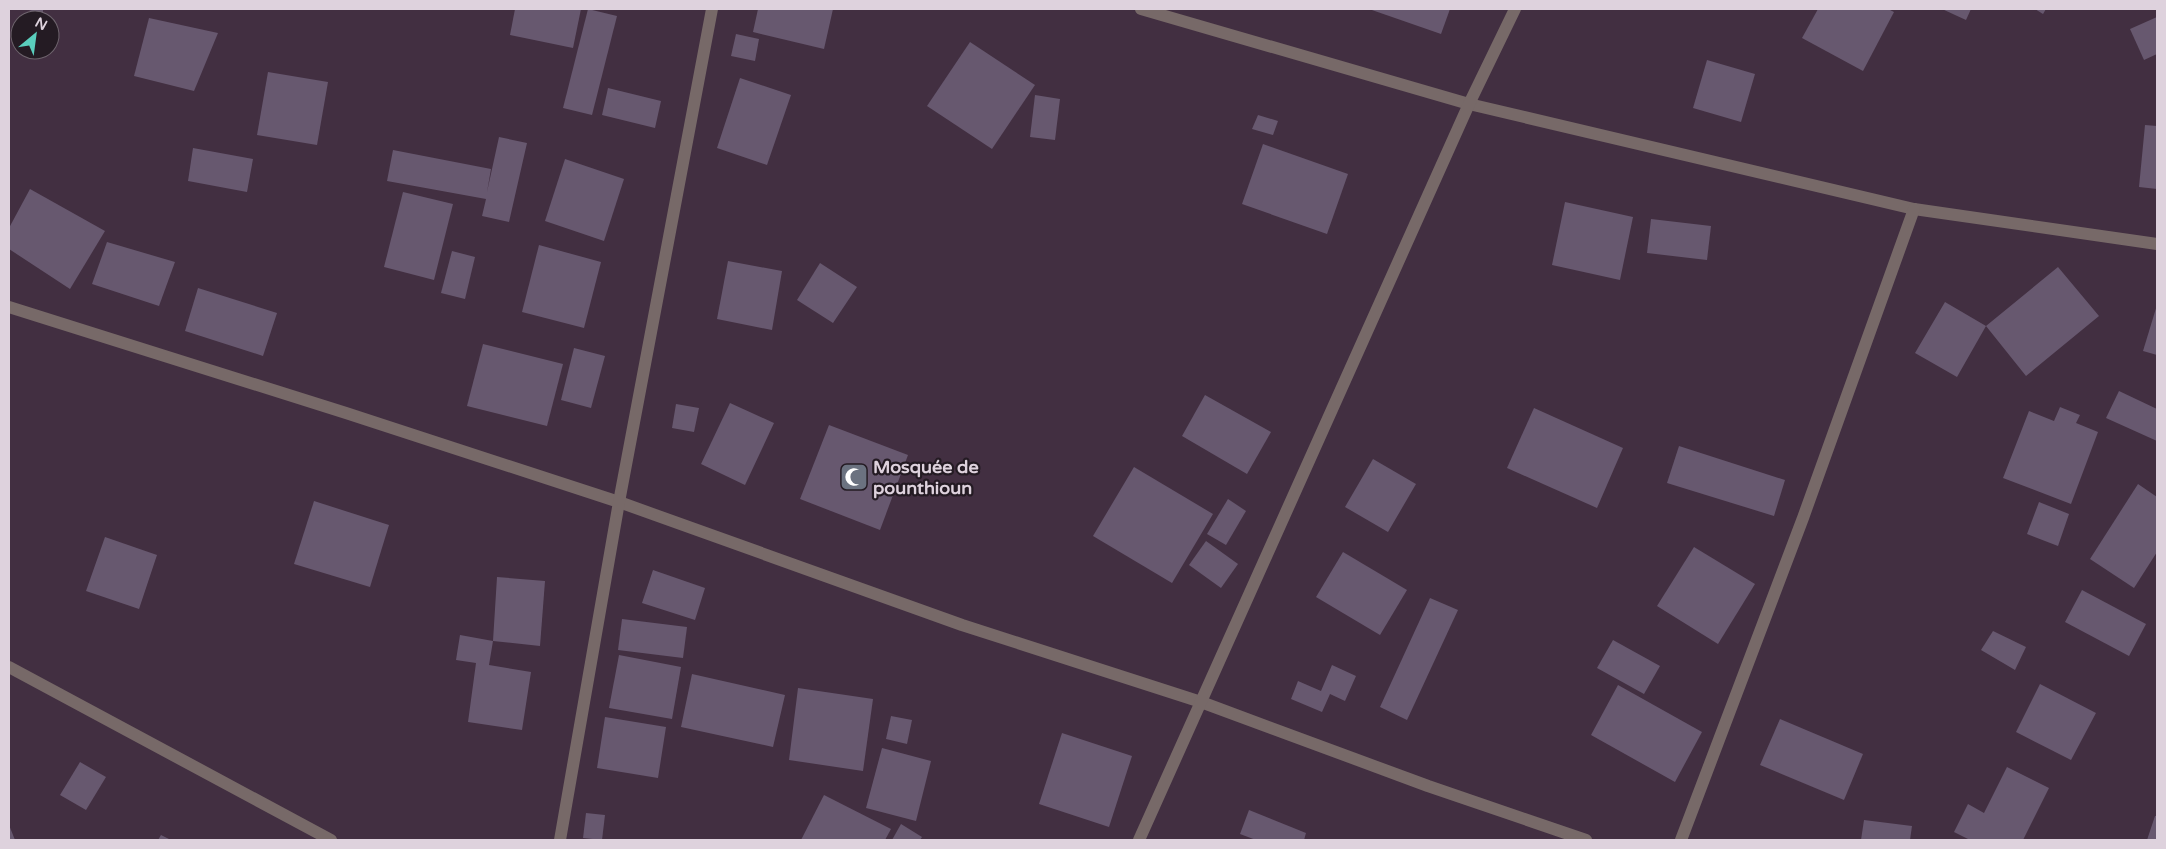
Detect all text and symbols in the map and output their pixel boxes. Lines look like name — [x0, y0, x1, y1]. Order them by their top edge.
north arrow — [10, 10, 60, 60]
text: N — [32, 14, 50, 34]
place label: Mosquée de pounthioun — [873, 456, 979, 499]
mosque icon: Mosquée de pounthioun — [839, 462, 869, 492]

